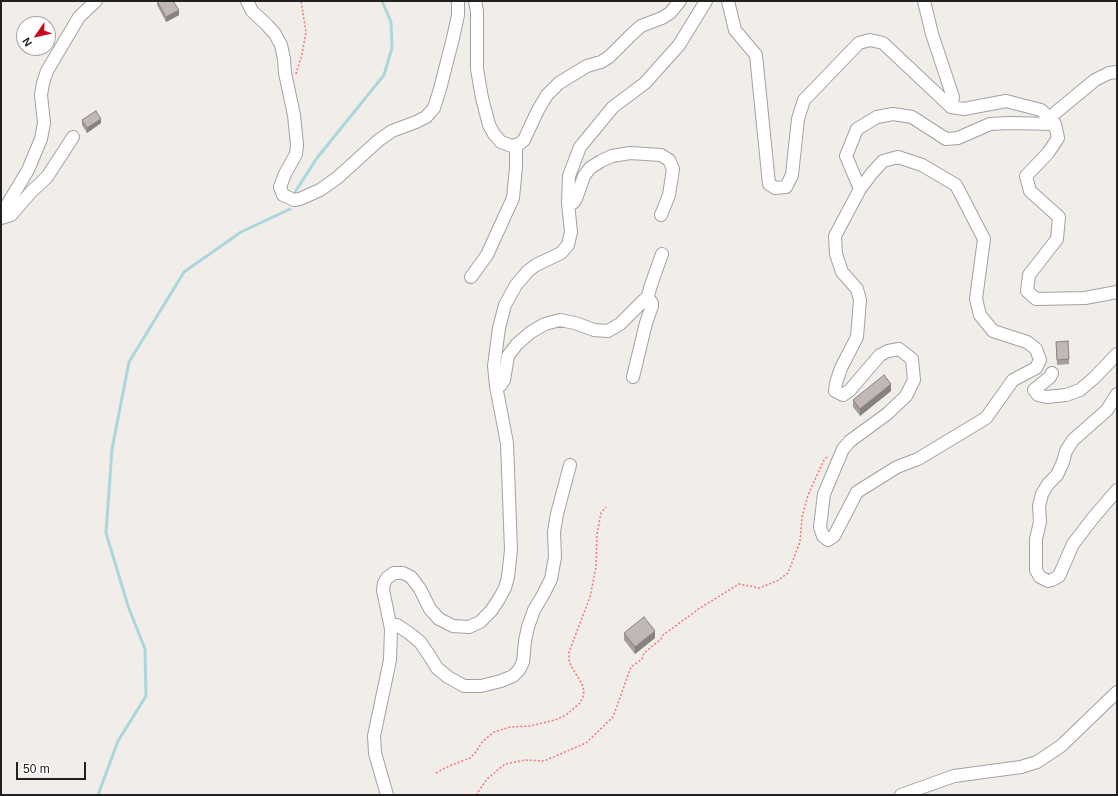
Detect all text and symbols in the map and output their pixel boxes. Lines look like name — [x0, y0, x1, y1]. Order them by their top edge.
north arrow — [16, 16, 56, 56]
text: N — [20, 36, 34, 49]
scale bar — [18, 754, 88, 780]
text: 50 m — [23, 762, 50, 776]

